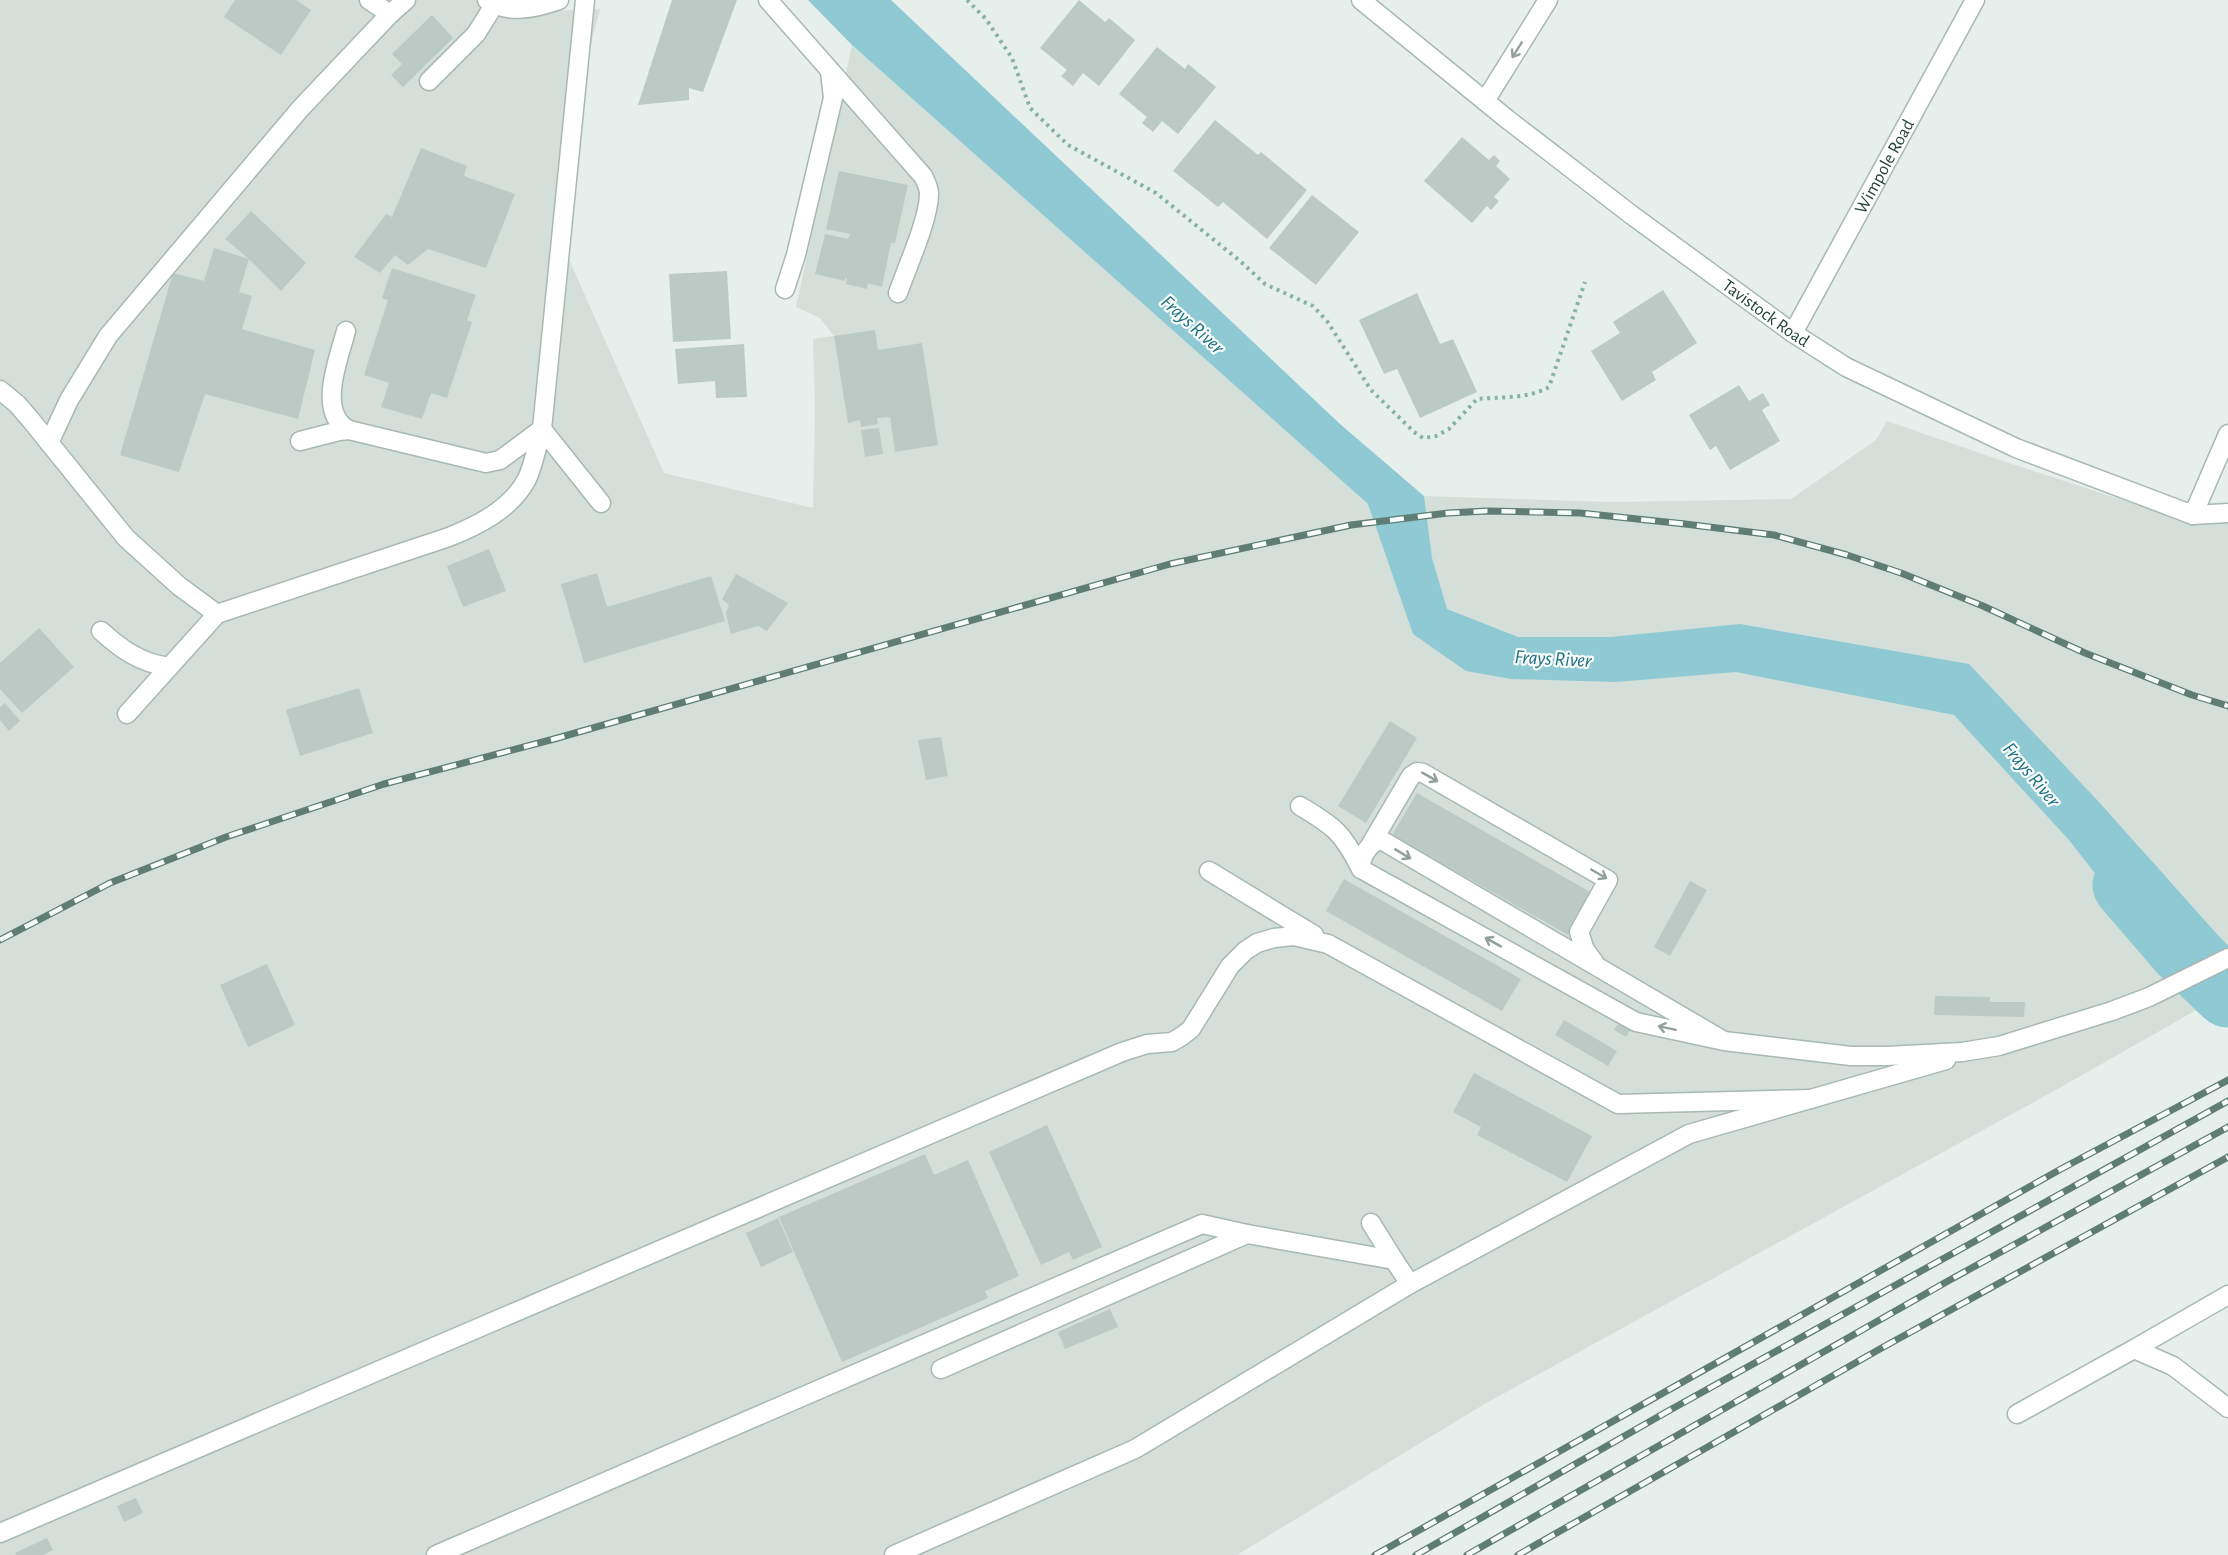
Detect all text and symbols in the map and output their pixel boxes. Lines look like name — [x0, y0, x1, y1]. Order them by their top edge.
one-way arrow — [1510, 41, 1523, 58]
street label: Wimpole Road — [1852, 117, 1918, 217]
street label: Tavistock Road — [1719, 276, 1812, 351]
water label: Frays River — [1157, 292, 1228, 358]
water label: Frays River — [1514, 647, 1592, 671]
water label: Frays River — [1999, 739, 2064, 811]
one-way arrow — [1421, 771, 1438, 783]
one-way arrow — [1394, 848, 1411, 860]
one-way arrow — [1590, 869, 1607, 881]
one-way arrow — [1485, 936, 1502, 948]
one-way arrow — [1658, 1022, 1677, 1034]

